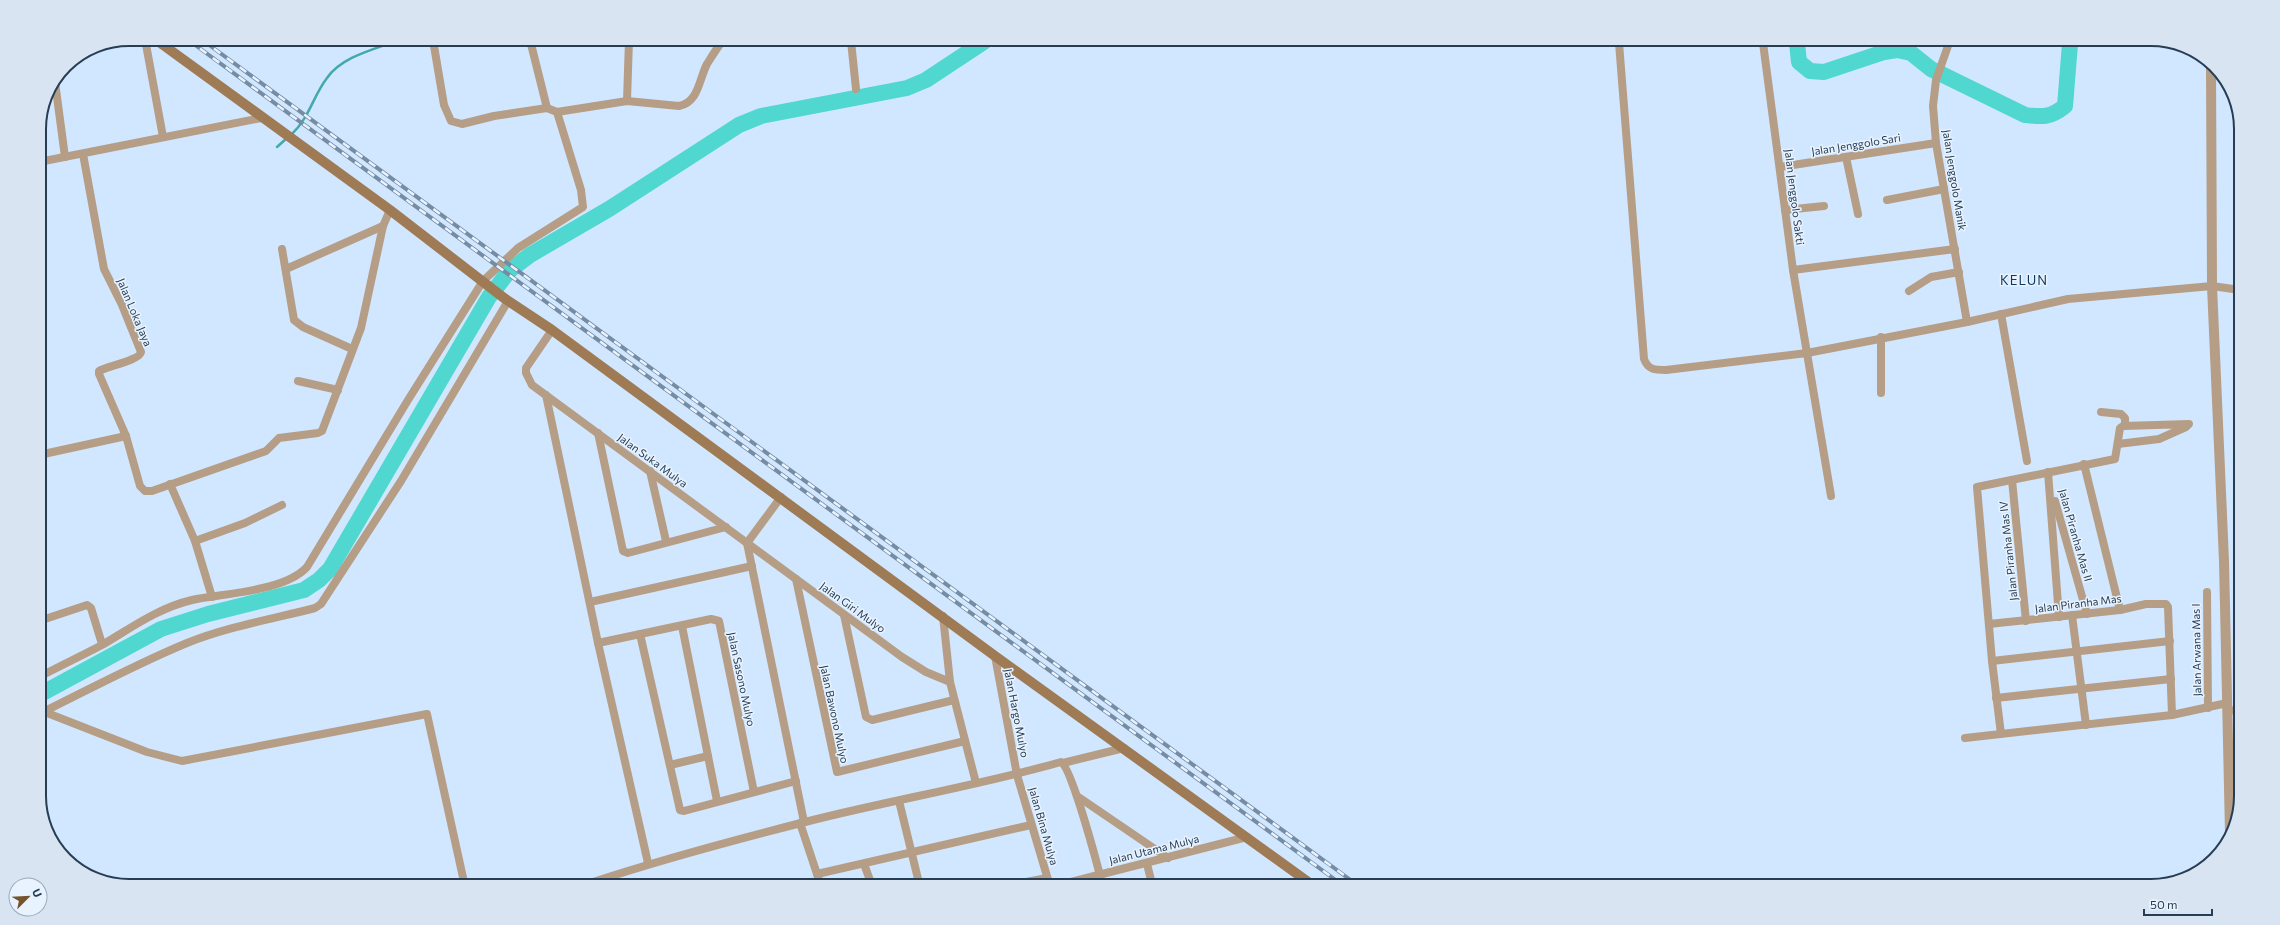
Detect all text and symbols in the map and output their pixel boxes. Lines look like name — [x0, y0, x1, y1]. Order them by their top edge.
street label: Jalan Jenggolo Manik — [1940, 128, 1969, 232]
street label: Jalan Jenggolo Sari — [1810, 130, 1902, 158]
street label: Jalan Jenggolo Sakti — [1782, 148, 1807, 246]
district label: KELUN — [2000, 272, 2048, 288]
street label: Jalan Loka Jaya — [114, 276, 155, 348]
street label: Jalan Suka Mulya — [615, 430, 690, 490]
street label: Jalan Piranha Mas II — [2056, 487, 2095, 583]
street label: Jalan Piranha Mas IV — [1996, 500, 2021, 601]
street label: Jalan Giri Mulyo — [817, 579, 889, 636]
street label: Jalan Piranha Mas — [2034, 591, 2122, 616]
street label: Jalan Arwana Mas I — [2189, 603, 2204, 697]
street label: Jalan Sasono Mulyo — [725, 631, 758, 728]
street label: Jalan Bawono Mulyo — [817, 664, 852, 765]
street label: Jalan Hargo Mulyo — [1001, 667, 1032, 759]
street label: Jalan Bina Mulya — [1026, 785, 1061, 867]
street label: Jalan Utama Mulya — [1108, 832, 1201, 867]
north arrow — [8, 877, 48, 917]
text: U — [30, 886, 45, 899]
scale bar — [2144, 891, 2212, 917]
text: 50 m — [2150, 897, 2178, 911]

